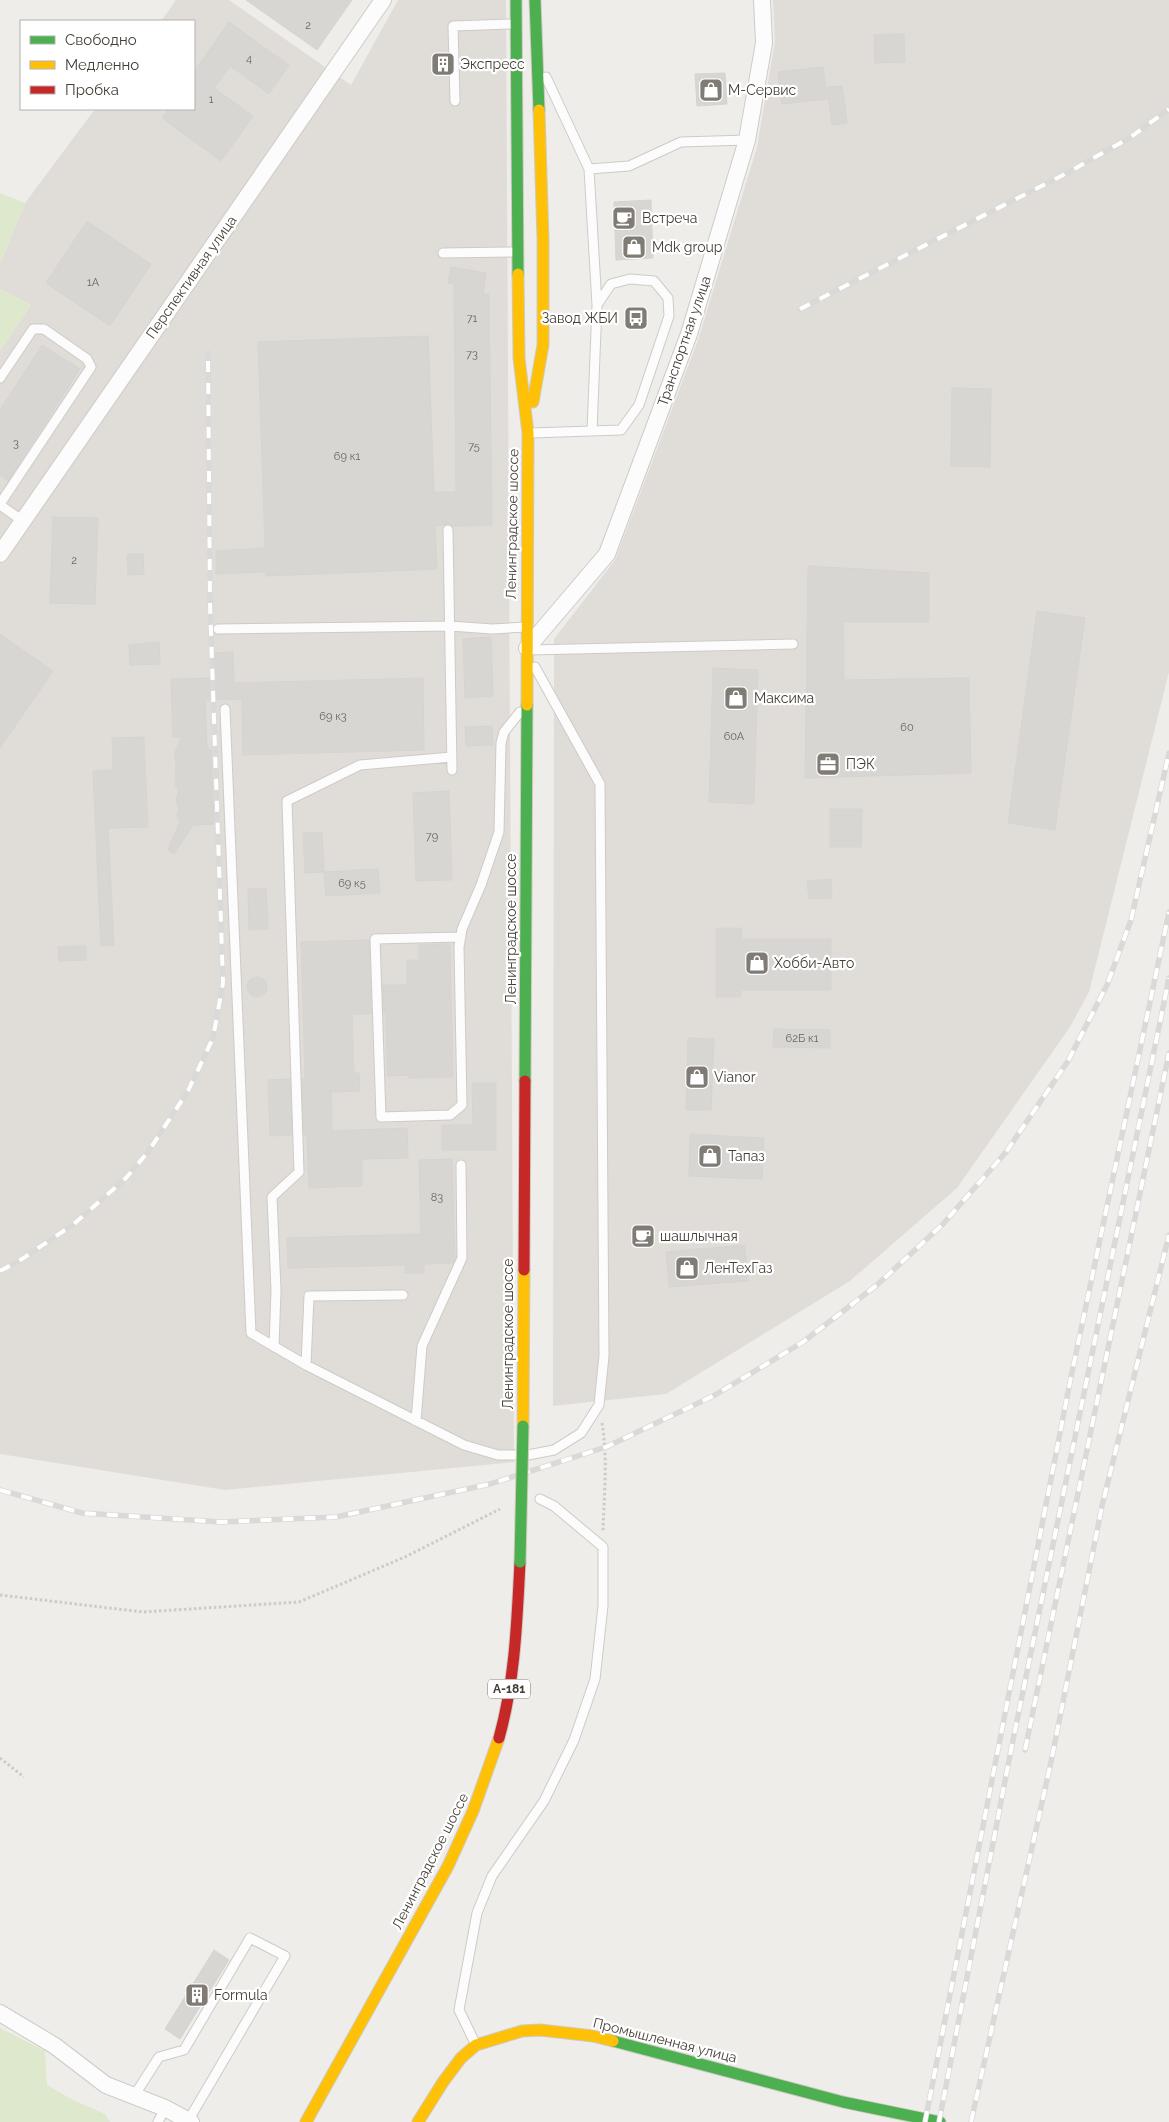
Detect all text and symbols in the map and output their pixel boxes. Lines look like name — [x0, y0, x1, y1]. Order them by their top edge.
house number: 2 — [305, 19, 311, 32]
legend — [20, 20, 195, 110]
text: Свободно — [65, 31, 137, 49]
building icon: Экспресс — [430, 51, 456, 77]
house number: 4 — [246, 52, 252, 65]
text: Медленно — [65, 56, 139, 74]
place label: Экспресс — [460, 56, 525, 72]
shop icon: М-Сервис — [698, 77, 724, 103]
text: Пробка — [65, 81, 119, 99]
place label: М-Сервис — [728, 82, 796, 98]
house number: 1 — [209, 93, 214, 106]
cafe icon: Встреча — [611, 205, 637, 231]
place label: Встреча — [642, 210, 697, 226]
street label: Перспективная улица — [142, 212, 240, 342]
shop icon: Mdk group — [621, 234, 647, 260]
place label: Mdk group — [652, 239, 723, 255]
street label: Транспортная улица — [654, 274, 714, 408]
house number: 1А — [87, 276, 100, 289]
bus stop icon: Завод ЖБИ — [623, 305, 649, 331]
place label: Завод ЖБИ — [542, 310, 618, 326]
house number: 71 — [467, 312, 478, 325]
house number: 73 — [466, 348, 478, 361]
house number: 3 — [13, 437, 19, 450]
house number: 75 — [468, 440, 480, 453]
street label: Ленинградское шоссе — [503, 448, 521, 600]
house number: 69 к1 — [334, 450, 360, 463]
house number: 2 — [71, 554, 77, 567]
shop icon: Максима — [723, 685, 749, 711]
place label: Максима — [754, 690, 814, 706]
house number: 69 к3 — [319, 710, 347, 723]
house number: 60 — [900, 721, 914, 734]
house number: 60А — [724, 730, 745, 743]
office icon: ПЭК — [815, 751, 841, 777]
place label: ПЭК — [846, 756, 875, 772]
house number: 79 — [426, 830, 438, 843]
street label: Ленинградское шоссе — [503, 854, 519, 1004]
house number: 69 к5 — [338, 877, 366, 890]
shop icon: Хобби-Авто — [744, 950, 770, 976]
place label: Хобби-Авто — [774, 955, 854, 971]
house number: 62Б к1 — [786, 1032, 819, 1045]
shop icon: Vianor — [684, 1064, 710, 1090]
place label: Vianor — [714, 1069, 756, 1085]
shop icon: Тапаз — [697, 1143, 723, 1169]
place label: Тапаз — [728, 1148, 765, 1164]
house number: 83 — [431, 1191, 443, 1204]
cafe icon: шашлычная — [630, 1223, 656, 1249]
place label: шашлычная — [660, 1228, 738, 1244]
shop icon: ЛенТехГаз — [674, 1255, 700, 1281]
street label: Ленинградское шоссе — [500, 1259, 516, 1409]
place label: ЛенТехГаз — [704, 1260, 773, 1276]
road number: А-181 — [488, 1680, 530, 1698]
street label: Ленинградское шоссе — [389, 1790, 471, 1932]
building icon: Formula — [184, 1982, 210, 2008]
place label: Formula — [214, 1987, 268, 2003]
street label: Промышленная улица — [591, 2014, 739, 2066]

